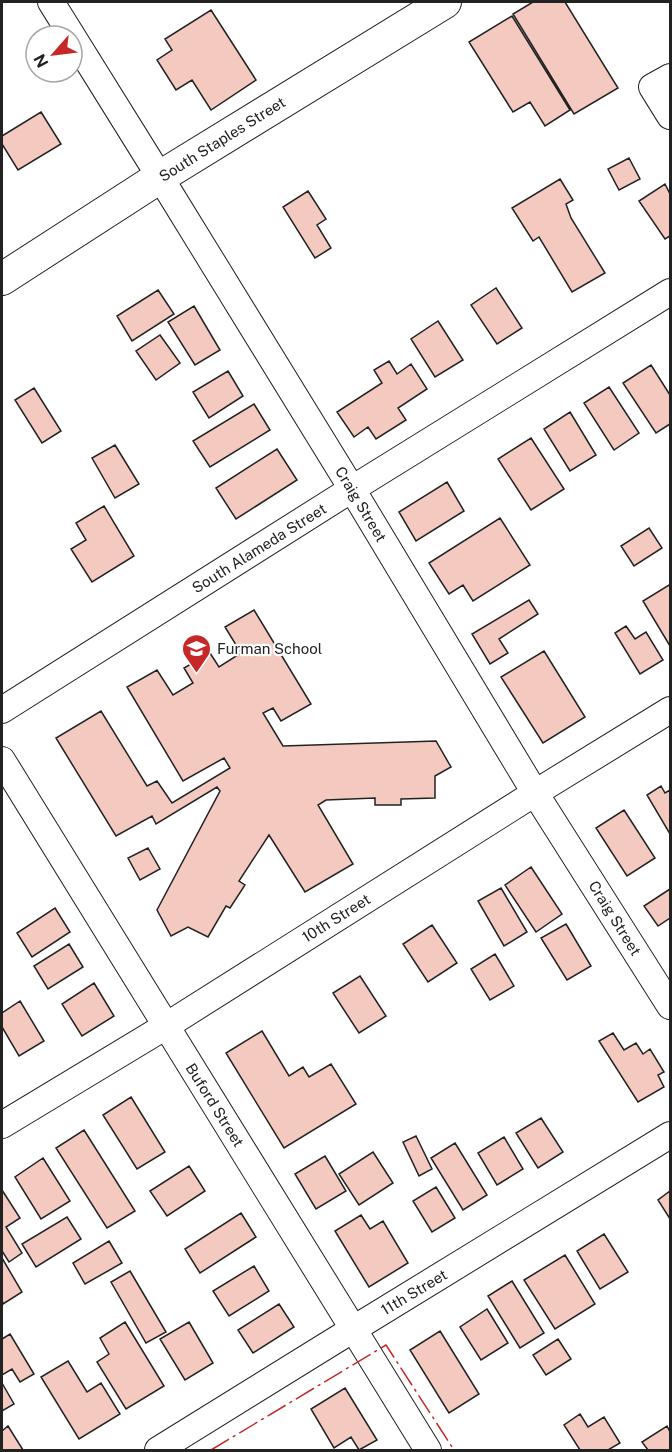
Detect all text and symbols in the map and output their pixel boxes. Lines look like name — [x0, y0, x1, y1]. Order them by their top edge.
north arrow — [24, 24, 84, 84]
text: N — [30, 51, 53, 71]
street label: South Staples Street — [156, 93, 288, 185]
street label: Craig Street — [332, 463, 390, 545]
street label: South Alameda Street — [189, 500, 329, 596]
school or university icon: Furman School — [180, 632, 212, 674]
place label: Furman School — [217, 640, 322, 657]
street label: Craig Street — [585, 878, 645, 959]
street label: 10th Street — [299, 890, 373, 946]
street label: Buford Street — [183, 1060, 248, 1150]
street label: 11th Street — [378, 1266, 450, 1318]

